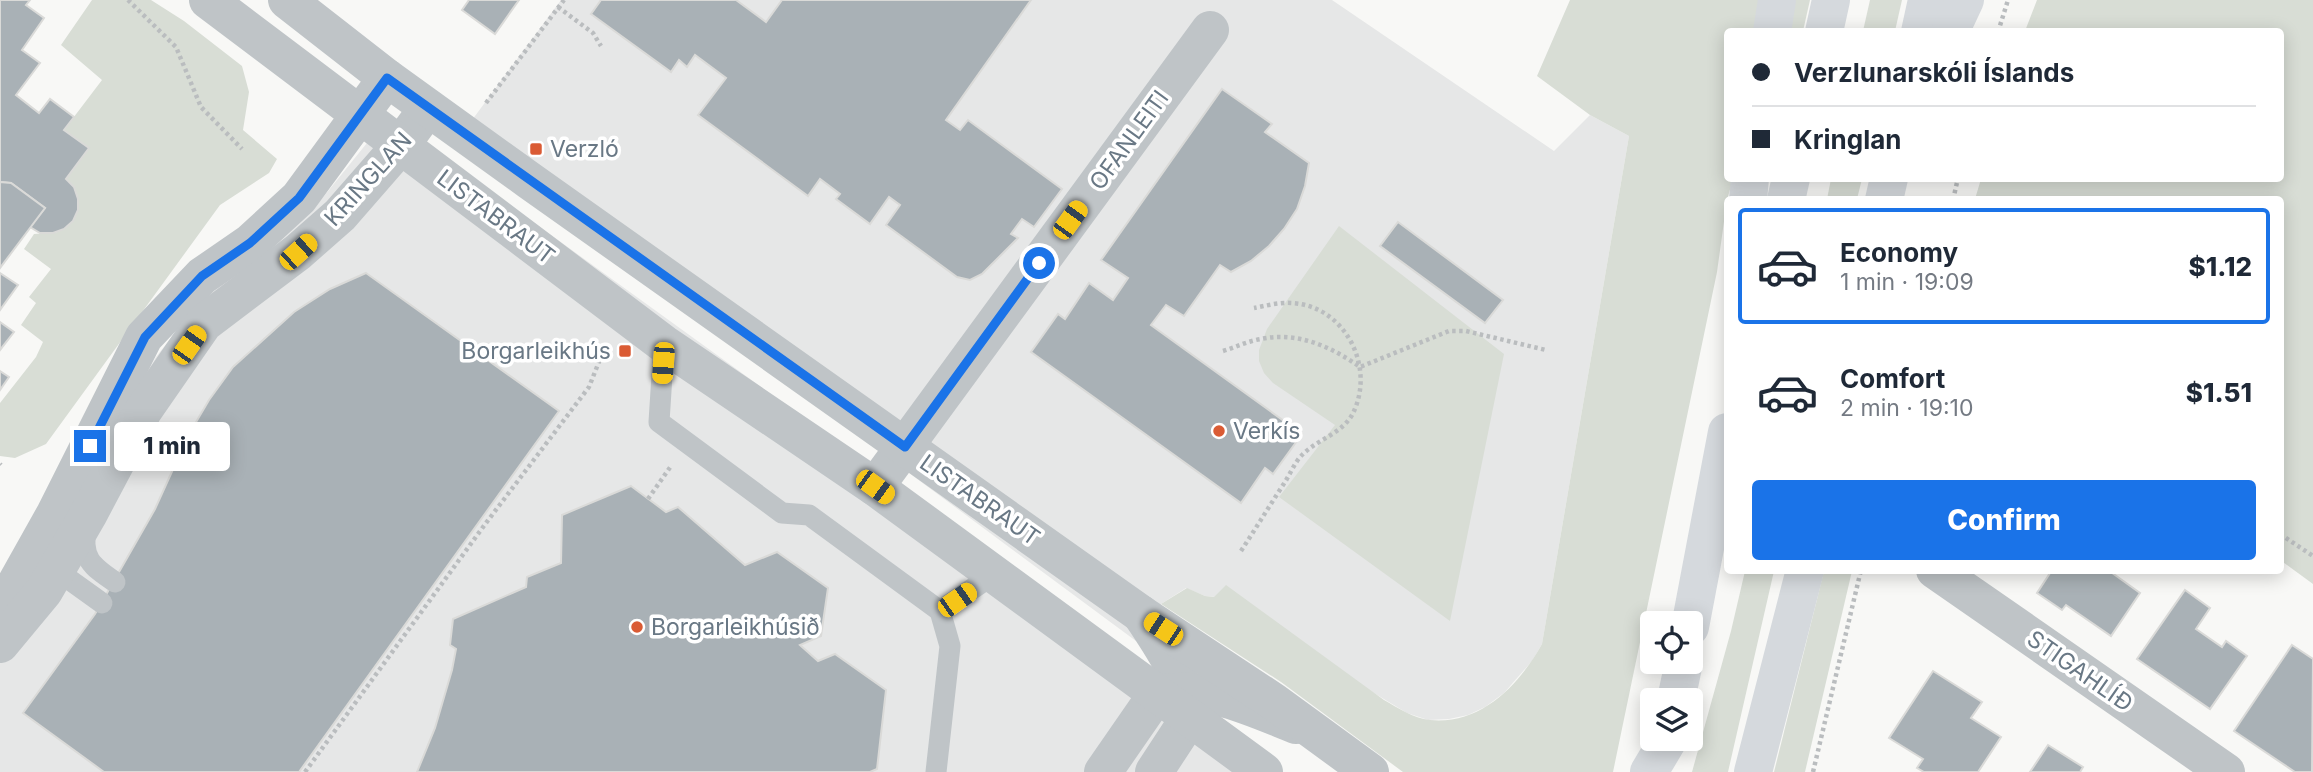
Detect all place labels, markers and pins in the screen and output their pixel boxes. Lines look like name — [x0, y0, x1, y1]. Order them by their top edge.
place label: Verzló — [550, 135, 619, 163]
marker: Verzló — [528, 141, 544, 157]
place label: Borgarleikhús — [461, 337, 611, 365]
marker: Borgarleikhús — [617, 343, 633, 359]
place label: Verkís — [1233, 417, 1300, 445]
marker: Verkís — [1211, 423, 1227, 439]
place label: Borgarleikhúsið — [651, 613, 820, 641]
marker: Borgarleikhúsið — [629, 619, 645, 635]

